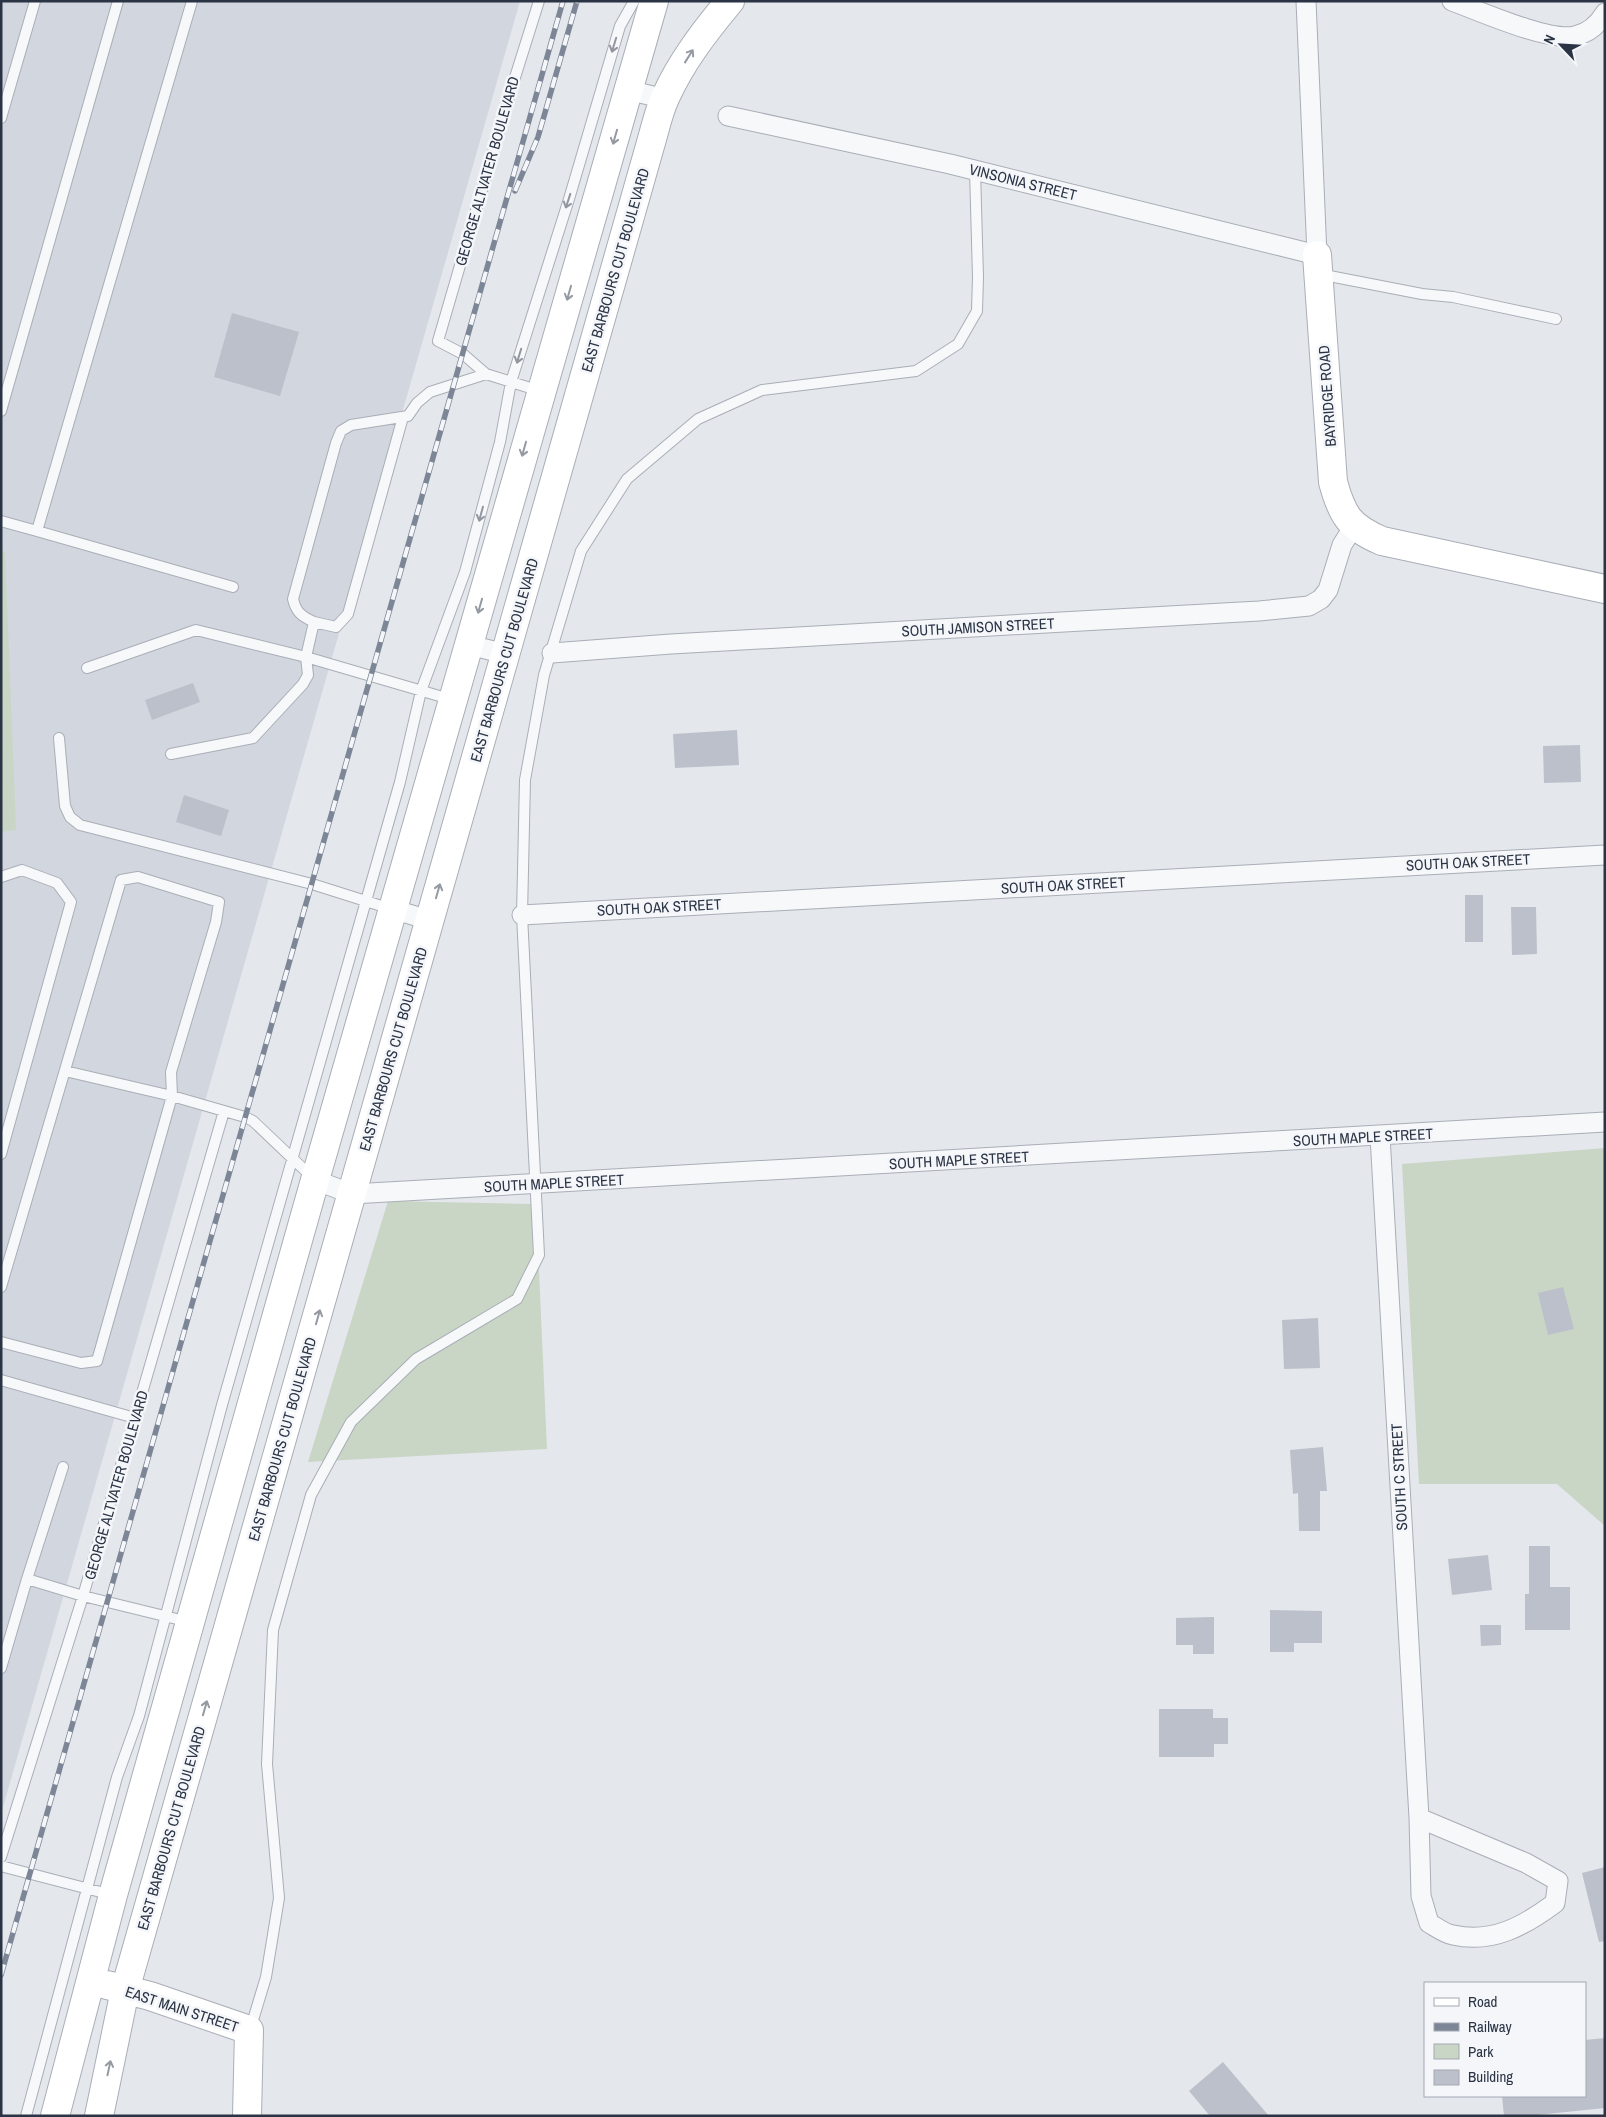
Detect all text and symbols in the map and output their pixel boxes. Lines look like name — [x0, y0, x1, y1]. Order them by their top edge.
north arrow — [1536, 20, 1586, 70]
text: N — [1539, 32, 1559, 47]
one-way arrow — [609, 37, 619, 53]
one-way arrow — [684, 50, 694, 64]
street label: GEORGE ALTVATER BOULEVARD — [450, 74, 524, 268]
one-way arrow — [609, 129, 619, 145]
street label: VINSONIA STREET — [967, 158, 1079, 206]
street label: EAST BARBOURS CUT BOULEVARD — [576, 165, 654, 374]
one-way arrow — [563, 193, 572, 208]
one-way arrow — [564, 285, 574, 301]
street label: BAYRIDGE ROAD — [1313, 344, 1341, 447]
one-way arrow — [514, 348, 523, 363]
one-way arrow — [519, 441, 529, 457]
one-way arrow — [476, 505, 485, 521]
street label: EAST BARBOURS CUT BOULEVARD — [465, 555, 543, 764]
one-way arrow — [474, 597, 484, 613]
street label: SOUTH JAMISON STREET — [901, 612, 1055, 641]
street label: SOUTH OAK STREET — [1405, 848, 1531, 876]
street label: SOUTH OAK STREET — [1000, 871, 1126, 899]
one-way arrow — [433, 883, 443, 899]
street label: SOUTH OAK STREET — [596, 893, 722, 921]
street label: EAST BARBOURS CUT BOULEVARD — [354, 944, 432, 1153]
street label: SOUTH MAPLE STREET — [1292, 1123, 1434, 1151]
street label: SOUTH MAPLE STREET — [888, 1146, 1030, 1174]
street label: SOUTH MAPLE STREET — [483, 1169, 625, 1197]
one-way arrow — [313, 1309, 323, 1325]
street label: EAST BARBOURS CUT BOULEVARD — [243, 1334, 321, 1543]
street label: GEORGE ALTVATER BOULEVARD — [79, 1388, 153, 1582]
street label: SOUTH C STREET — [1386, 1422, 1412, 1531]
one-way arrow — [201, 1701, 211, 1717]
street label: EAST BARBOURS CUT BOULEVARD — [132, 1723, 210, 1932]
street label: EAST MAIN STREET — [123, 1981, 242, 2037]
legend — [1424, 1982, 1586, 2097]
text: Road — [1468, 1991, 1497, 2012]
text: Railway — [1468, 2016, 1513, 2037]
text: Park — [1468, 2041, 1494, 2062]
one-way arrow — [105, 2060, 114, 2076]
text: Building — [1468, 2066, 1513, 2087]

